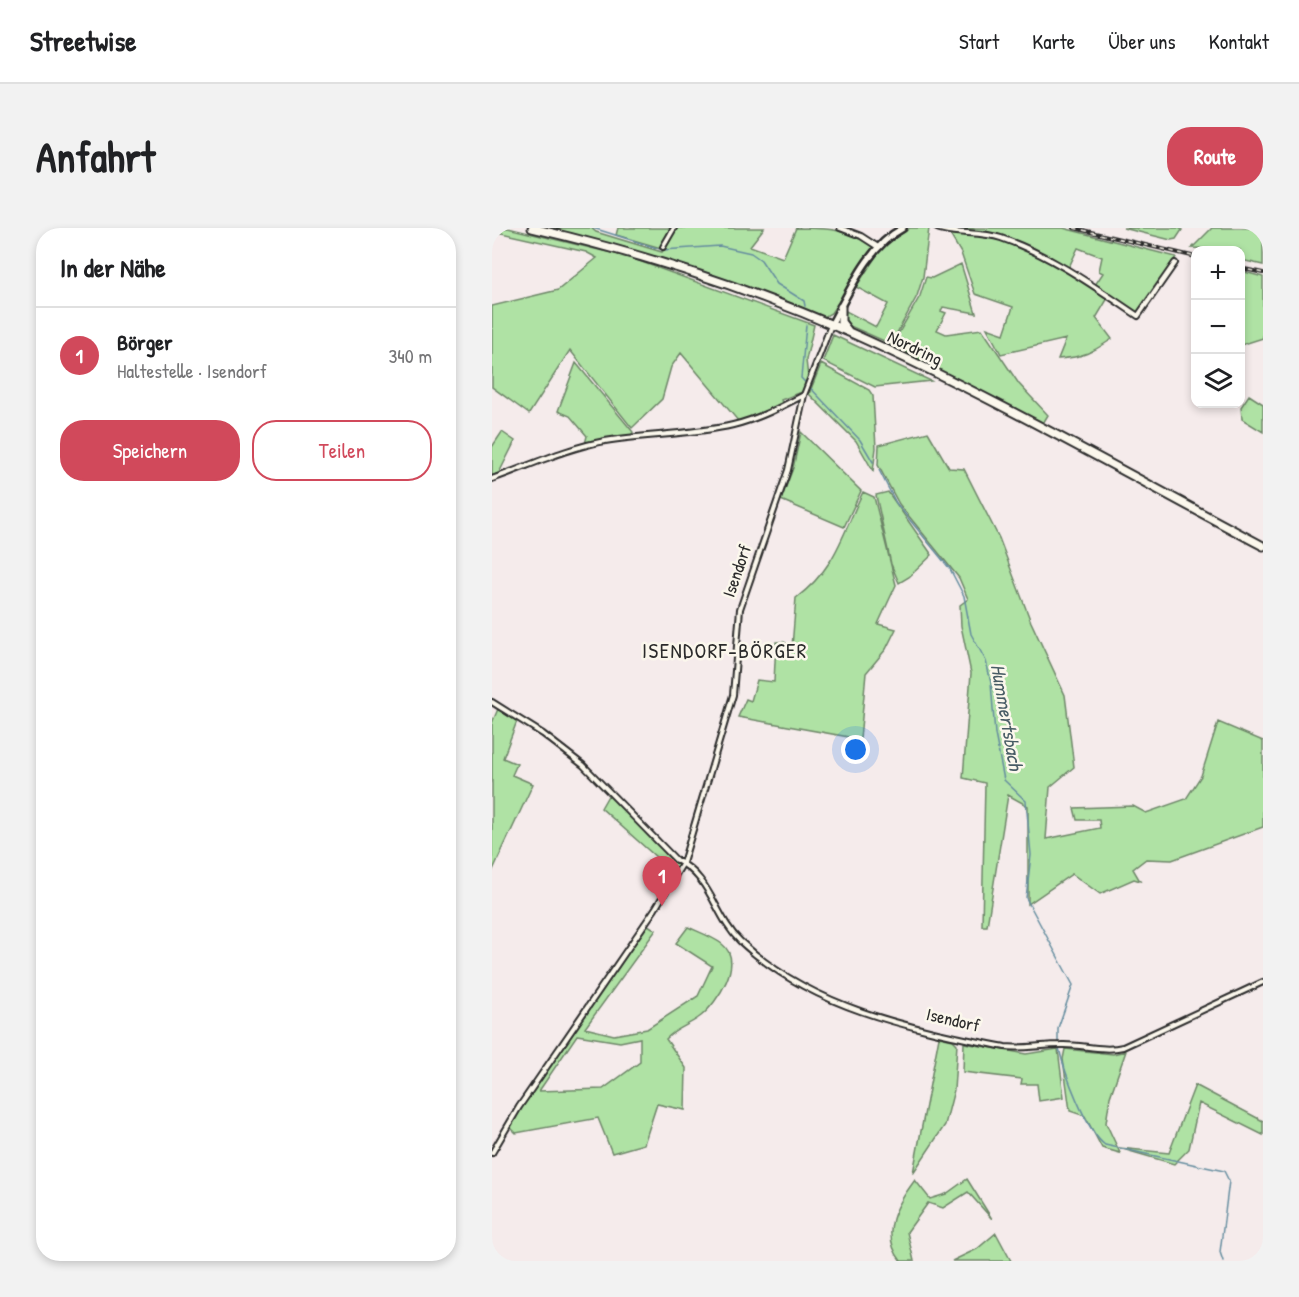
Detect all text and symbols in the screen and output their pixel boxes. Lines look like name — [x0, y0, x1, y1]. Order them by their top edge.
text: Streetwise — [30, 22, 136, 60]
text: Start — [959, 27, 999, 56]
text: Karte — [1032, 27, 1075, 56]
text: Über uns — [1108, 27, 1176, 56]
text: Kontakt — [1209, 27, 1269, 56]
button: Route — [1167, 127, 1263, 186]
text: Anfahrt — [36, 128, 155, 185]
map controls — [1191, 246, 1245, 408]
button: + — [1191, 246, 1245, 300]
text: In der Nähe — [60, 250, 166, 285]
button: − — [1191, 300, 1245, 354]
street label: Nordring — [884, 324, 947, 371]
text: Börger — [117, 327, 173, 357]
text: 1 — [76, 342, 83, 369]
text: 340 m — [388, 342, 432, 369]
button: layers — [1191, 354, 1245, 408]
text: Haltestelle · Isendorf — [117, 357, 267, 384]
button: Speichern — [60, 420, 240, 481]
button: Teilen — [252, 420, 432, 481]
street label: Isendorf — [716, 541, 757, 601]
district label: ISENDORF-BÖRGER — [642, 636, 808, 665]
water label: Hummertsbach — [985, 662, 1030, 774]
your location — [841, 735, 870, 764]
pin: 1 — [642, 856, 682, 906]
street label: Isendorf — [924, 1001, 983, 1038]

